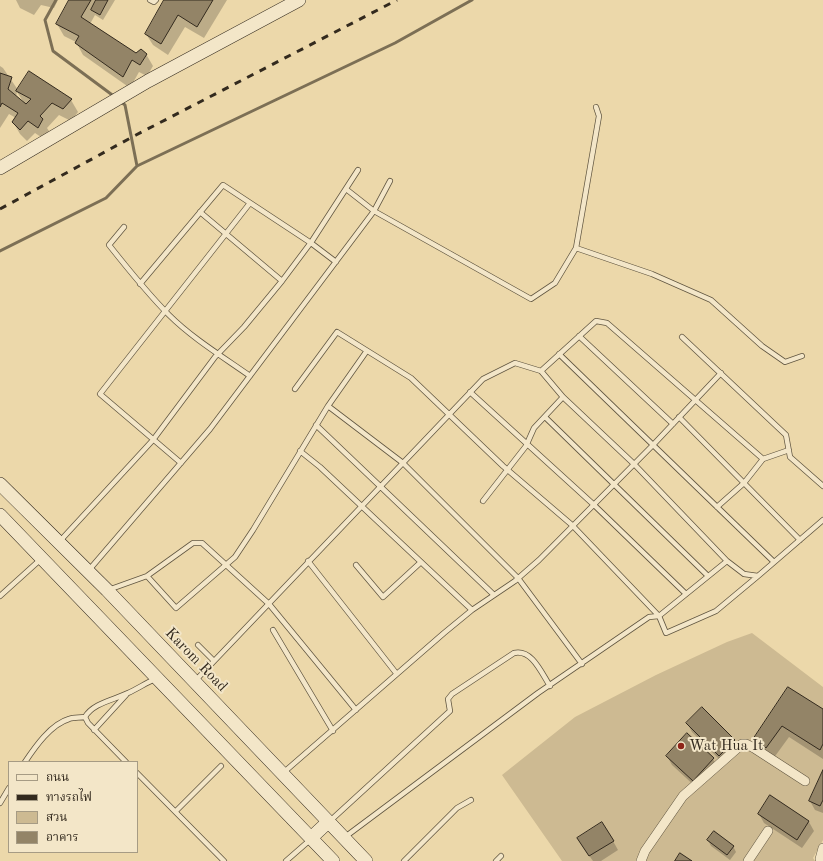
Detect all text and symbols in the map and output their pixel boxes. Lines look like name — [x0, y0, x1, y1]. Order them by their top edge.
street label: Karom Road — [161, 624, 231, 696]
place label: Wat Hua It — [689, 737, 763, 755]
marker: Wat Hua It — [676, 741, 686, 751]
legend — [8, 761, 138, 853]
text: ถนน — [46, 772, 69, 784]
text: ทางรถไฟ — [46, 792, 92, 804]
text: สวน — [46, 812, 67, 824]
text: อาคาร — [46, 832, 78, 844]

